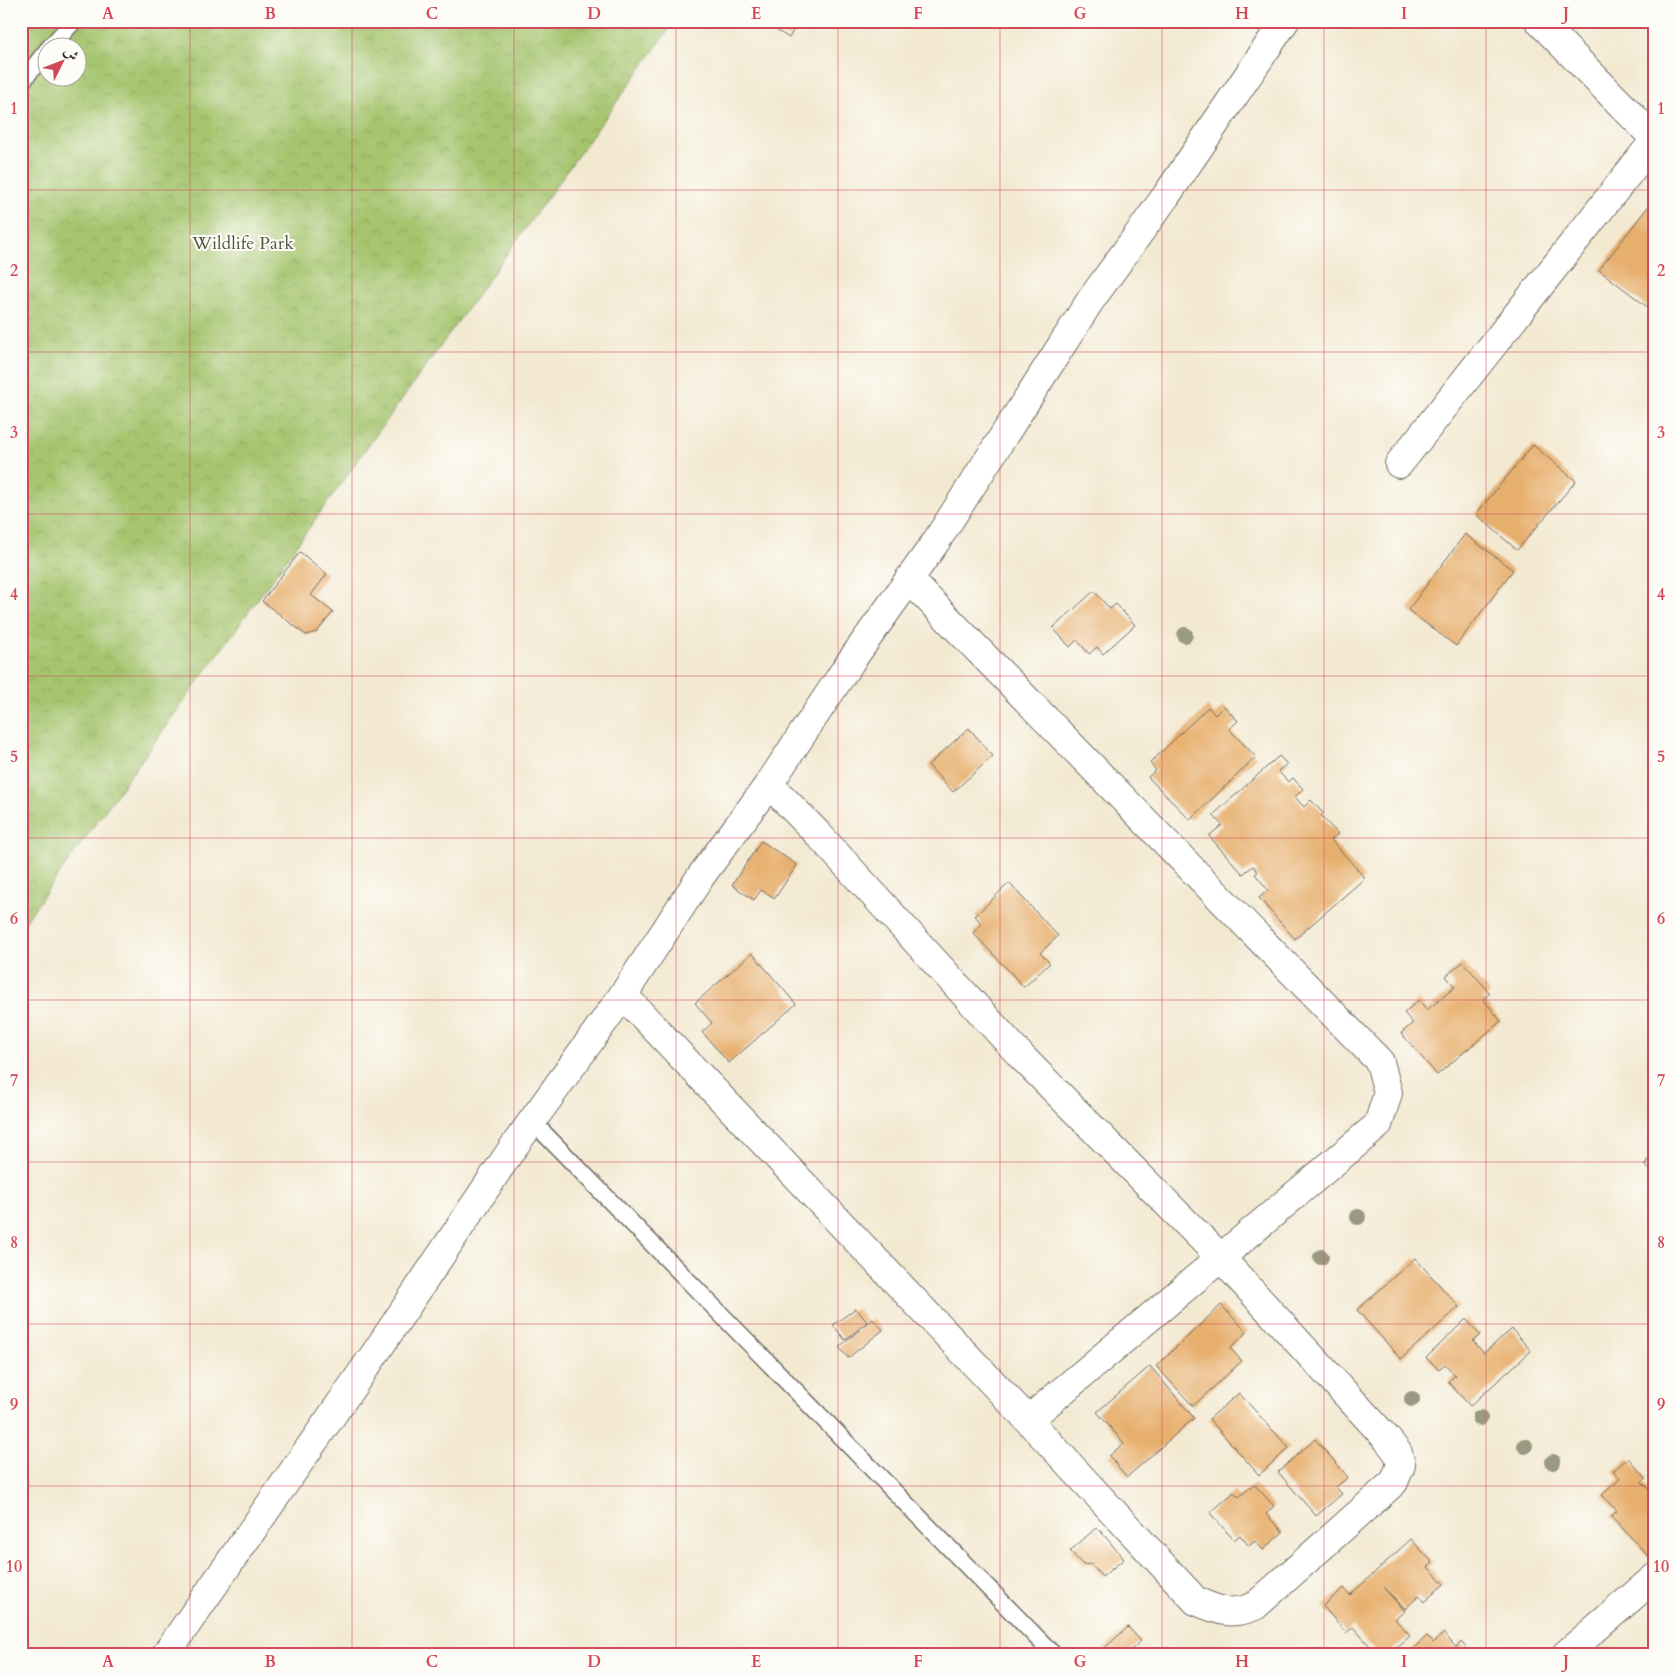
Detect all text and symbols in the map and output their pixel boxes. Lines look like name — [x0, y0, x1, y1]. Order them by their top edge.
text: A — [102, 3, 114, 25]
text: B — [264, 3, 276, 25]
text: C — [426, 3, 438, 25]
text: D — [587, 3, 601, 25]
text: E — [751, 3, 761, 25]
text: F — [913, 3, 923, 25]
text: G — [1073, 3, 1087, 25]
text: H — [1235, 3, 1249, 25]
text: I — [1401, 3, 1407, 25]
text: J — [1561, 3, 1569, 25]
north arrow — [38, 38, 88, 88]
text: ش — [60, 42, 83, 65]
text: 1 — [10, 98, 18, 120]
text: 1 — [1657, 98, 1665, 120]
park label: Wildlife Park — [191, 231, 294, 256]
text: 2 — [10, 260, 18, 282]
text: 2 — [1657, 260, 1665, 282]
text: 3 — [10, 422, 18, 444]
text: 3 — [1657, 422, 1665, 444]
text: 4 — [10, 584, 18, 606]
text: 4 — [1657, 584, 1665, 606]
text: 5 — [10, 746, 18, 768]
text: 5 — [1657, 746, 1665, 768]
text: 6 — [10, 908, 18, 930]
text: 6 — [1657, 908, 1665, 930]
text: 7 — [10, 1070, 18, 1092]
text: 7 — [1657, 1070, 1665, 1092]
text: 8 — [10, 1232, 18, 1254]
text: 8 — [1657, 1232, 1665, 1254]
text: 9 — [10, 1394, 18, 1416]
text: 9 — [1657, 1394, 1665, 1416]
text: 10 — [6, 1556, 22, 1578]
text: 10 — [1653, 1556, 1669, 1578]
text: A — [102, 1651, 114, 1673]
text: B — [264, 1651, 276, 1673]
text: C — [426, 1651, 438, 1673]
text: D — [587, 1651, 601, 1673]
text: E — [751, 1651, 761, 1673]
text: F — [913, 1651, 923, 1673]
text: G — [1073, 1651, 1087, 1673]
text: H — [1235, 1651, 1249, 1673]
text: I — [1401, 1651, 1407, 1673]
text: J — [1561, 1651, 1569, 1673]

